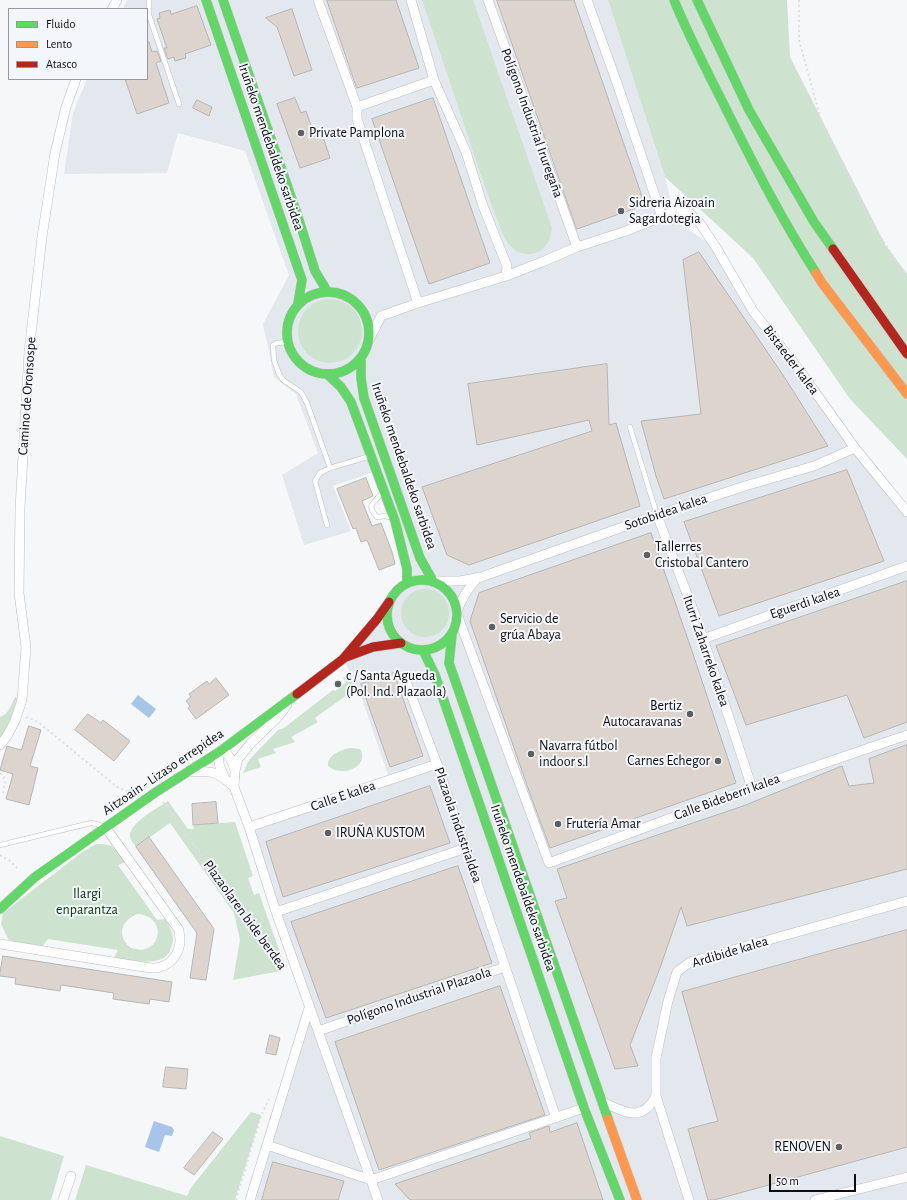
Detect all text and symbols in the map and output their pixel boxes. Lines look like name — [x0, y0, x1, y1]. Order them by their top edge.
legend — [8, 8, 148, 80]
text: Fluido — [46, 18, 75, 30]
text: Lento — [46, 38, 72, 50]
street label: Polígono Industrial Iruregaña — [497, 46, 567, 200]
text: Atasco — [46, 58, 77, 70]
street label: Iruñeko mendebaldeko sarbidea — [234, 61, 308, 233]
place label: Private Pamplona — [309, 125, 405, 141]
marker: Private Pamplona — [296, 128, 306, 138]
place label: Sidreria Aizoain Sagardotegia — [629, 195, 715, 228]
marker: Sidreria Aizoain Sagardotegia — [616, 206, 626, 216]
street label: Bistaeder kalea — [759, 322, 823, 398]
street label: Camino de Oronsospe — [14, 336, 40, 456]
street label: Iruñeko mendebaldeko sarbidea — [367, 380, 441, 552]
street label: Sotobidea kalea — [622, 490, 710, 534]
place label: Tallerres Cristobal Cantero — [655, 539, 749, 572]
marker: Tallerres Cristobal Cantero — [642, 550, 652, 560]
street label: Eguerdi kalea — [768, 583, 842, 623]
street label: Iturri Zaharreko kalea — [679, 593, 733, 709]
place label: Servicio de grúa Abaya — [500, 611, 561, 644]
marker: Servicio de grúa Abaya — [487, 622, 497, 632]
place label: c / Santa Agueda (Pol. Ind. Plazaola) — [346, 668, 447, 700]
marker: c / Santa Agueda (Pol. Ind. Plazaola) — [333, 679, 343, 689]
place label: Bertiz Autocaravanas — [603, 698, 682, 730]
marker: Bertiz Autocaravanas — [685, 709, 695, 719]
street label: Aitzoain - Lizaso errepidea — [99, 725, 227, 819]
place label: Navarra fútbol indoor s.l — [539, 738, 618, 770]
marker: Navarra fútbol indoor s.l — [526, 749, 536, 759]
place label: Carnes Echegor — [627, 753, 710, 769]
marker: Carnes Echegor — [713, 756, 723, 766]
street label: Plazaola industrialdea — [430, 765, 486, 885]
street label: Calle Bideberri kalea — [672, 770, 782, 824]
street label: Calle E kalea — [308, 777, 378, 815]
street label: Iruñeko mendebaldeko sarbidea — [486, 802, 560, 974]
place label: Frutería Amar — [566, 816, 641, 832]
marker: Frutería Amar — [553, 819, 563, 829]
place label: IRUÑA KUSTOM — [336, 825, 425, 841]
marker: IRUÑA KUSTOM — [323, 828, 333, 838]
street label: Plazaolaren bide berdea — [200, 857, 290, 973]
park label: Ilargi enparantza — [56, 886, 118, 918]
street label: Ardibide kalea — [690, 932, 770, 972]
street label: Polígono Industrial Plazaola — [345, 963, 493, 1029]
place label: RENOVEN — [774, 1139, 831, 1155]
marker: RENOVEN — [834, 1142, 844, 1152]
scale bar — [771, 1166, 858, 1192]
text: 50 m — [776, 1175, 799, 1187]

